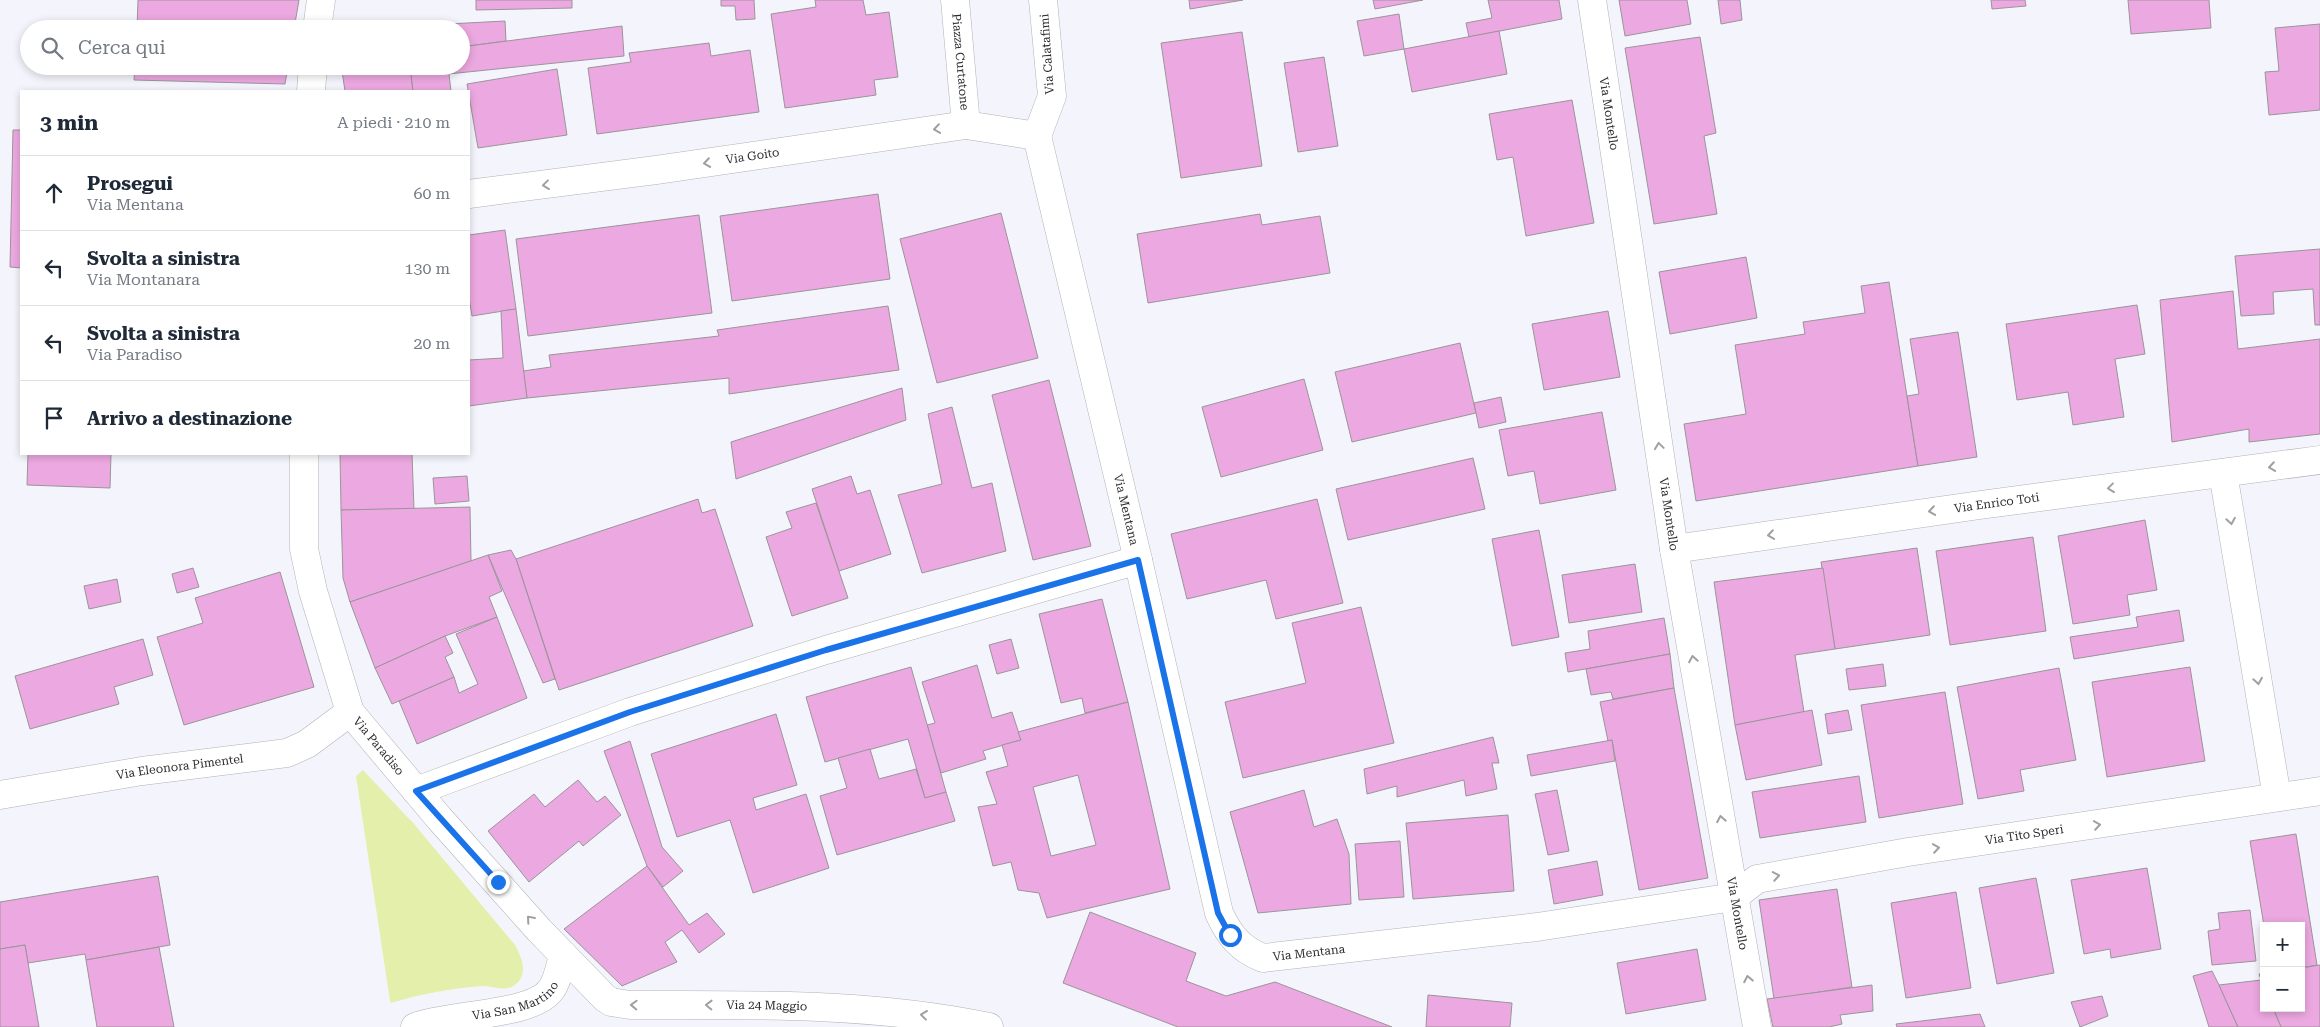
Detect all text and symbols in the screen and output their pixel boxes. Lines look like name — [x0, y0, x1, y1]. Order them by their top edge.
street label: Piazza Curtatone — [949, 13, 972, 111]
street label: Via Calatafimi — [1037, 13, 1057, 95]
search box — [20, 20, 470, 75]
icon: search — [38, 34, 66, 62]
text: Cerca qui — [78, 36, 166, 59]
street label: Via Montello — [1597, 76, 1621, 151]
text: 3 min — [40, 111, 98, 135]
text: A piedi · 210 m — [337, 113, 450, 132]
one-way arrow — [932, 124, 941, 134]
street label: Via Goito — [725, 145, 780, 167]
one-way arrow — [702, 157, 710, 168]
text: Prosegui — [87, 172, 173, 195]
icon: ahead — [40, 179, 68, 207]
one-way arrow — [541, 179, 550, 189]
text: 60 m — [413, 184, 450, 203]
text: Via Mentana — [87, 195, 184, 214]
text: Svolta a sinistra — [87, 247, 240, 270]
icon: left — [40, 254, 68, 282]
text: 130 m — [404, 259, 450, 278]
text: Via Montanara — [87, 270, 200, 289]
text: Svolta a sinistra — [87, 322, 240, 345]
icon: left — [40, 329, 68, 357]
text: 20 m — [413, 334, 450, 353]
text: Via Paradiso — [87, 345, 182, 364]
icon: arrive — [40, 404, 68, 432]
text: Arrivo a destinazione — [87, 407, 292, 430]
one-way arrow — [1654, 442, 1665, 450]
one-way arrow — [2267, 461, 2276, 471]
street label: Via Mentana — [1111, 473, 1141, 547]
street label: Via Montello — [1656, 477, 1681, 552]
one-way arrow — [2106, 482, 2114, 493]
street label: Via Enrico Toti — [1953, 490, 2040, 516]
one-way arrow — [1928, 506, 1936, 516]
one-way arrow — [2226, 517, 2236, 526]
one-way arrow — [1767, 529, 1775, 540]
one-way arrow — [1689, 654, 1699, 663]
one-way arrow — [2252, 677, 2262, 686]
street label: Via Paradiso — [350, 714, 407, 778]
street label: Via Eleonora Pimentel — [115, 751, 244, 782]
one-way arrow — [1717, 814, 1727, 823]
one-way arrow — [2093, 821, 2101, 831]
street label: Via Tito Speri — [1984, 822, 2065, 848]
one-way arrow — [1932, 844, 1941, 854]
route end — [487, 871, 510, 894]
one-way arrow — [1772, 871, 1780, 881]
street label: Via Montello — [1724, 876, 1751, 951]
one-way arrow — [526, 916, 535, 925]
map controls — [2260, 922, 2305, 1012]
button: + — [2260, 922, 2305, 967]
route start — [1219, 924, 1242, 947]
street label: Via Mentana — [1272, 942, 1346, 964]
button: − — [2260, 967, 2305, 1012]
one-way arrow — [1743, 975, 1753, 984]
street label: Via San Martino — [471, 979, 561, 1023]
street label: Via 24 Maggio — [726, 998, 808, 1014]
one-way arrow — [630, 1000, 638, 1010]
one-way arrow — [705, 1000, 712, 1010]
one-way arrow — [919, 1010, 927, 1021]

